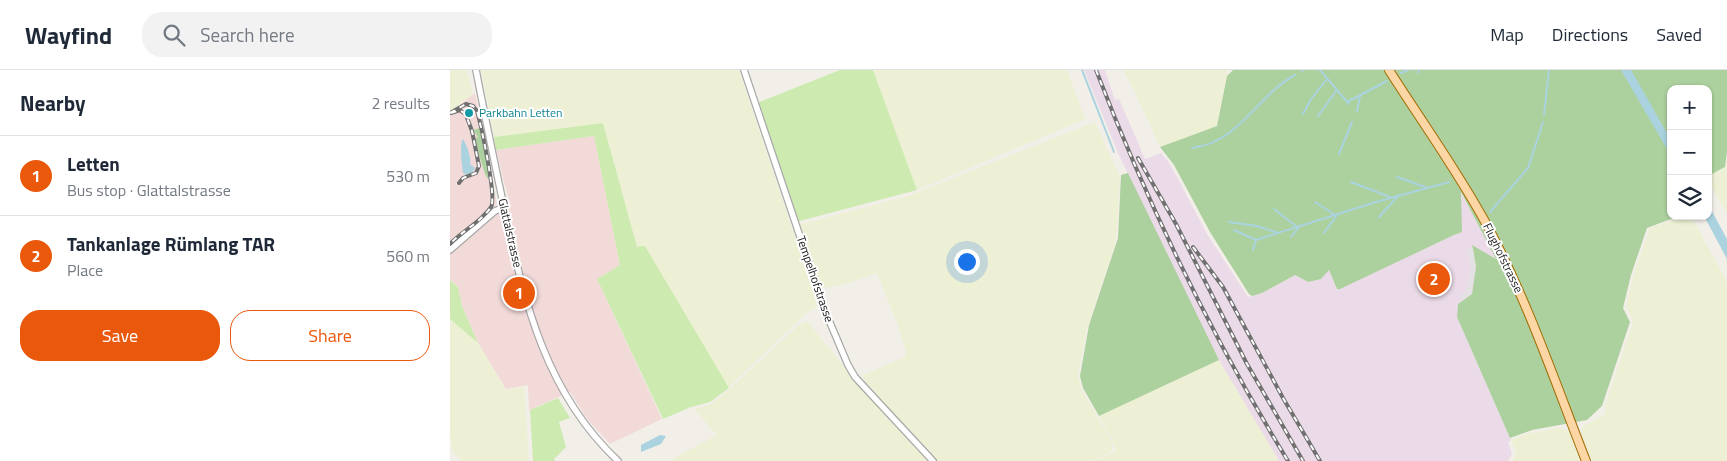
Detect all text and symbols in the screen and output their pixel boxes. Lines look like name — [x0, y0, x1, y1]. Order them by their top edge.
search box — [142, 12, 492, 57]
text: Wayfind — [25, 17, 112, 53]
text: Search here — [200, 20, 295, 49]
icon: search — [160, 21, 188, 49]
text: Map — [1490, 21, 1524, 48]
text: Directions — [1552, 21, 1628, 48]
text: Saved — [1656, 21, 1702, 48]
map controls — [1667, 85, 1712, 220]
button: + — [1667, 85, 1712, 130]
text: Nearby — [20, 87, 85, 119]
text: 2 results — [371, 91, 430, 115]
place label: Parkbahn Letten — [479, 103, 562, 122]
marker: Parkbahn Letten — [463, 107, 475, 119]
button: − — [1667, 130, 1712, 175]
text: Letten — [67, 149, 120, 178]
text: 1 — [32, 164, 40, 188]
text: 530 m — [386, 164, 430, 188]
button: layers — [1667, 175, 1712, 220]
text: Bus stop · Glattalstrasse — [67, 178, 231, 202]
street label: Glattalstrasse — [493, 196, 528, 269]
street label: Flughofstrasse — [1478, 220, 1529, 296]
text: Tankanlage Rümlang TAR — [67, 229, 275, 258]
street label: Tempelhofstrasse — [792, 233, 839, 325]
text: 2 — [32, 244, 40, 268]
text: 560 m — [386, 244, 430, 268]
your location — [954, 249, 980, 275]
text: Place — [67, 258, 103, 282]
pin: 2 — [1418, 260, 1450, 298]
pin: 1 — [503, 274, 535, 312]
button: Save — [20, 310, 220, 361]
button: Share — [230, 310, 430, 361]

